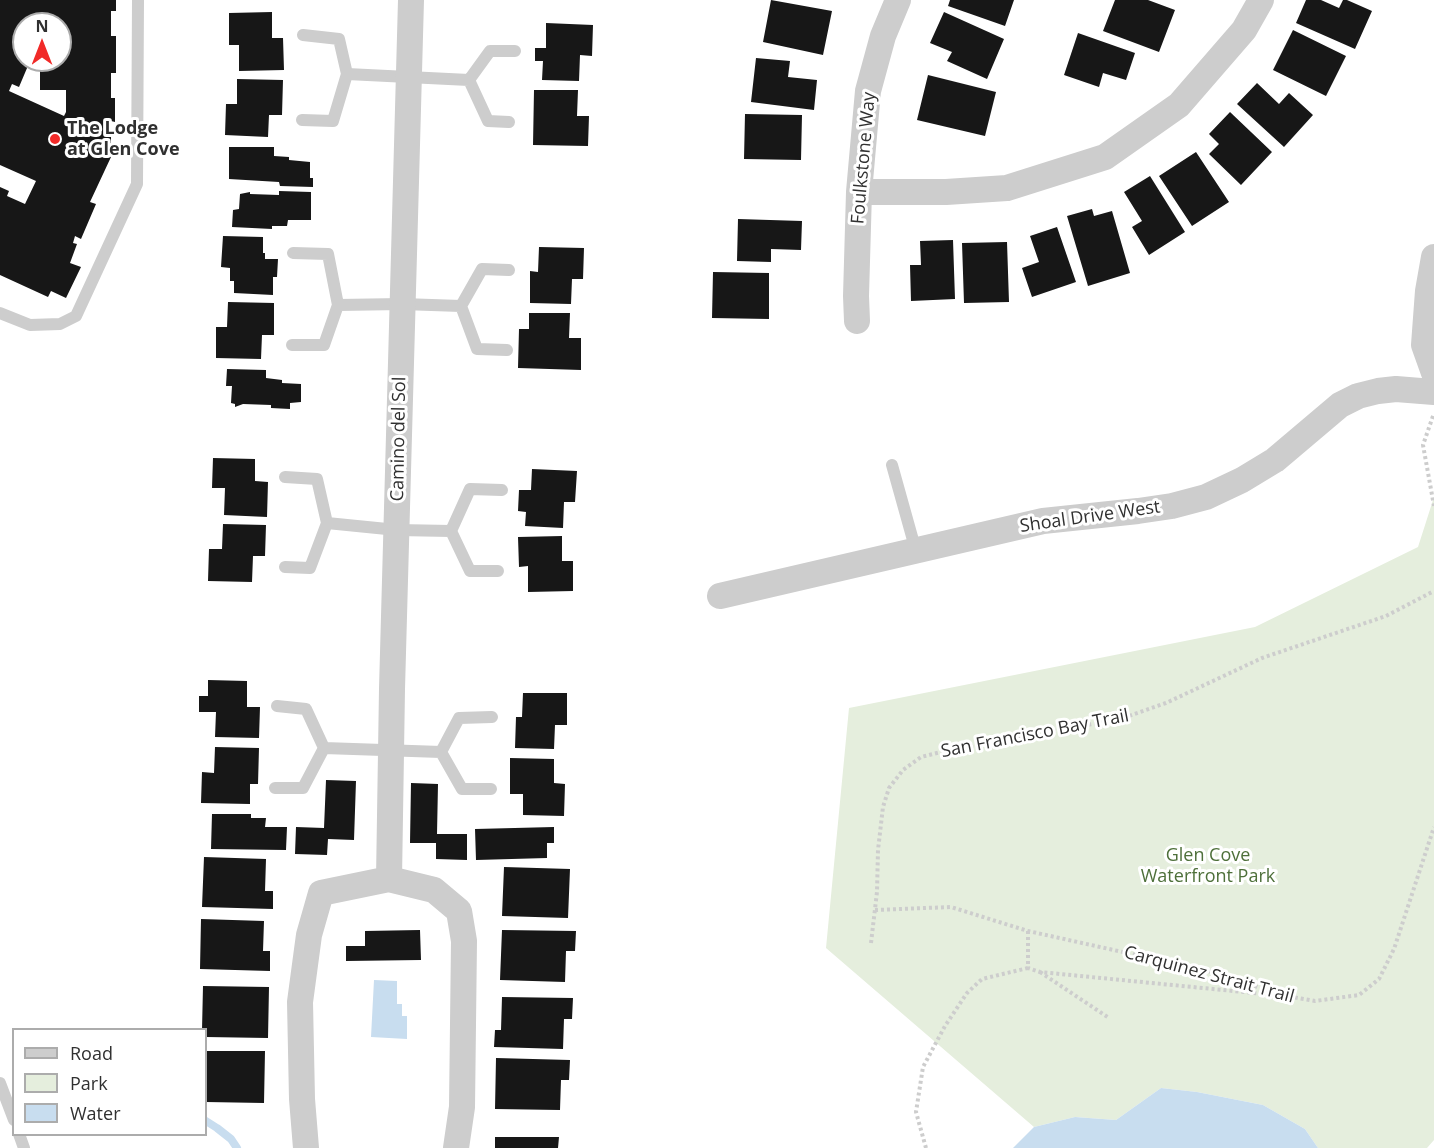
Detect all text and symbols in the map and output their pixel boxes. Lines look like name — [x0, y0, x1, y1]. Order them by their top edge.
north arrow — [12, 12, 72, 72]
text: N — [35, 15, 49, 37]
street label: Foulkstone Way — [847, 91, 881, 225]
place label: The Lodge at Glen Cove — [67, 118, 180, 160]
marker: The Lodge at Glen Cove — [48, 132, 62, 146]
street label: Camino del Sol — [387, 376, 411, 502]
street label: Shoal Drive West — [1018, 496, 1162, 538]
street label: San Francisco Bay Trail — [939, 705, 1131, 763]
park label: Glen Cove Waterfront Park — [1141, 845, 1275, 888]
street label: Carquinez Strait Trail — [1122, 942, 1296, 1008]
legend — [12, 1028, 207, 1136]
text: Road — [70, 1041, 113, 1065]
text: Park — [70, 1071, 108, 1095]
text: Water — [70, 1101, 121, 1125]

